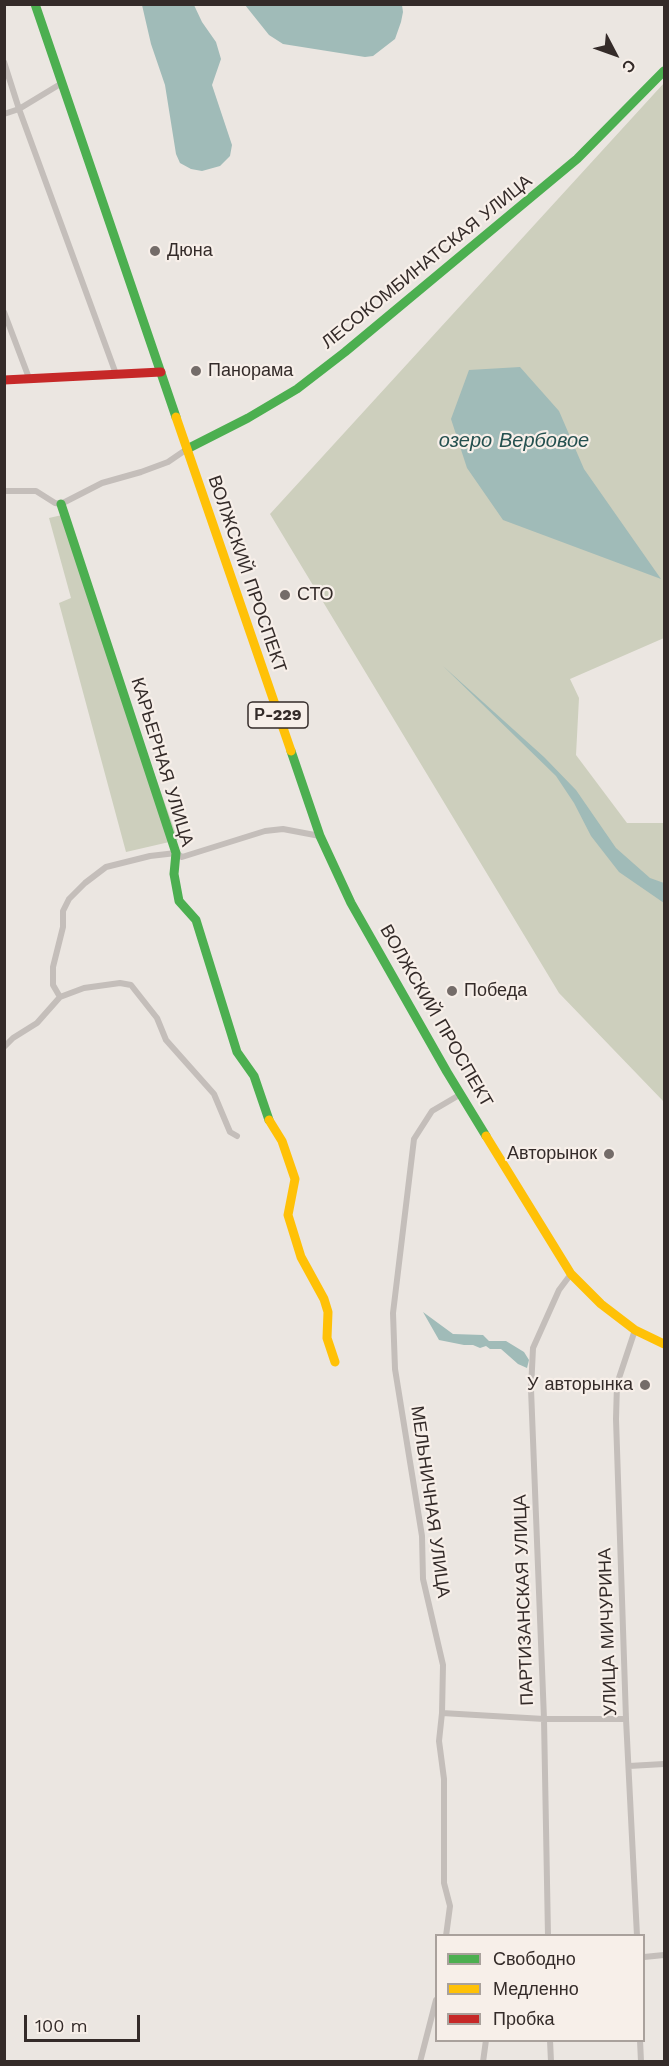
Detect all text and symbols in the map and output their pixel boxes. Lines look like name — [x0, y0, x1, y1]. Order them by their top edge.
north arrow — [585, 24, 645, 84]
text: С — [618, 56, 640, 77]
street label: ЛЕСОКОМБИНАТСКАЯ УЛИЦА — [317, 170, 537, 354]
place label: Дюна — [167, 240, 213, 262]
marker: Дюна — [148, 244, 162, 258]
place label: Панорама — [208, 360, 293, 382]
marker: Панорама — [189, 364, 203, 378]
water label: озеро Вербовое — [439, 429, 589, 453]
street label: ВОЛЖСКИЙ ПРОСПЕКТ — [203, 473, 291, 675]
place label: СТО — [297, 584, 334, 606]
marker: СТО — [278, 588, 292, 602]
street label: КАРЬЕРНАЯ УЛИЦА — [126, 675, 198, 849]
road number: Р-229 — [248, 702, 308, 728]
street label: ВОЛЖСКИЙ ПРОСПЕКТ — [375, 921, 497, 1111]
place label: Победа — [464, 980, 527, 1002]
marker: Победа — [445, 984, 459, 998]
place label: Авторынок — [507, 1143, 597, 1165]
marker: Авторынок — [602, 1147, 616, 1161]
place label: У авторынка — [527, 1374, 633, 1396]
marker: У авторынка — [638, 1378, 652, 1392]
street label: МЕЛЬНИЧНАЯ УЛИЦА — [406, 1405, 454, 1599]
street label: ПАРТИЗАНСКАЯ УЛИЦА — [510, 1494, 538, 1706]
street label: УЛИЦА МИЧУРИНА — [594, 1547, 622, 1717]
legend — [435, 1934, 645, 2042]
text: Свободно — [493, 1948, 576, 1969]
text: Медленно — [493, 1978, 579, 1999]
scale bar — [27, 2003, 142, 2041]
text: Пробка — [493, 2008, 555, 2029]
text: 100 m — [35, 2015, 88, 2036]

